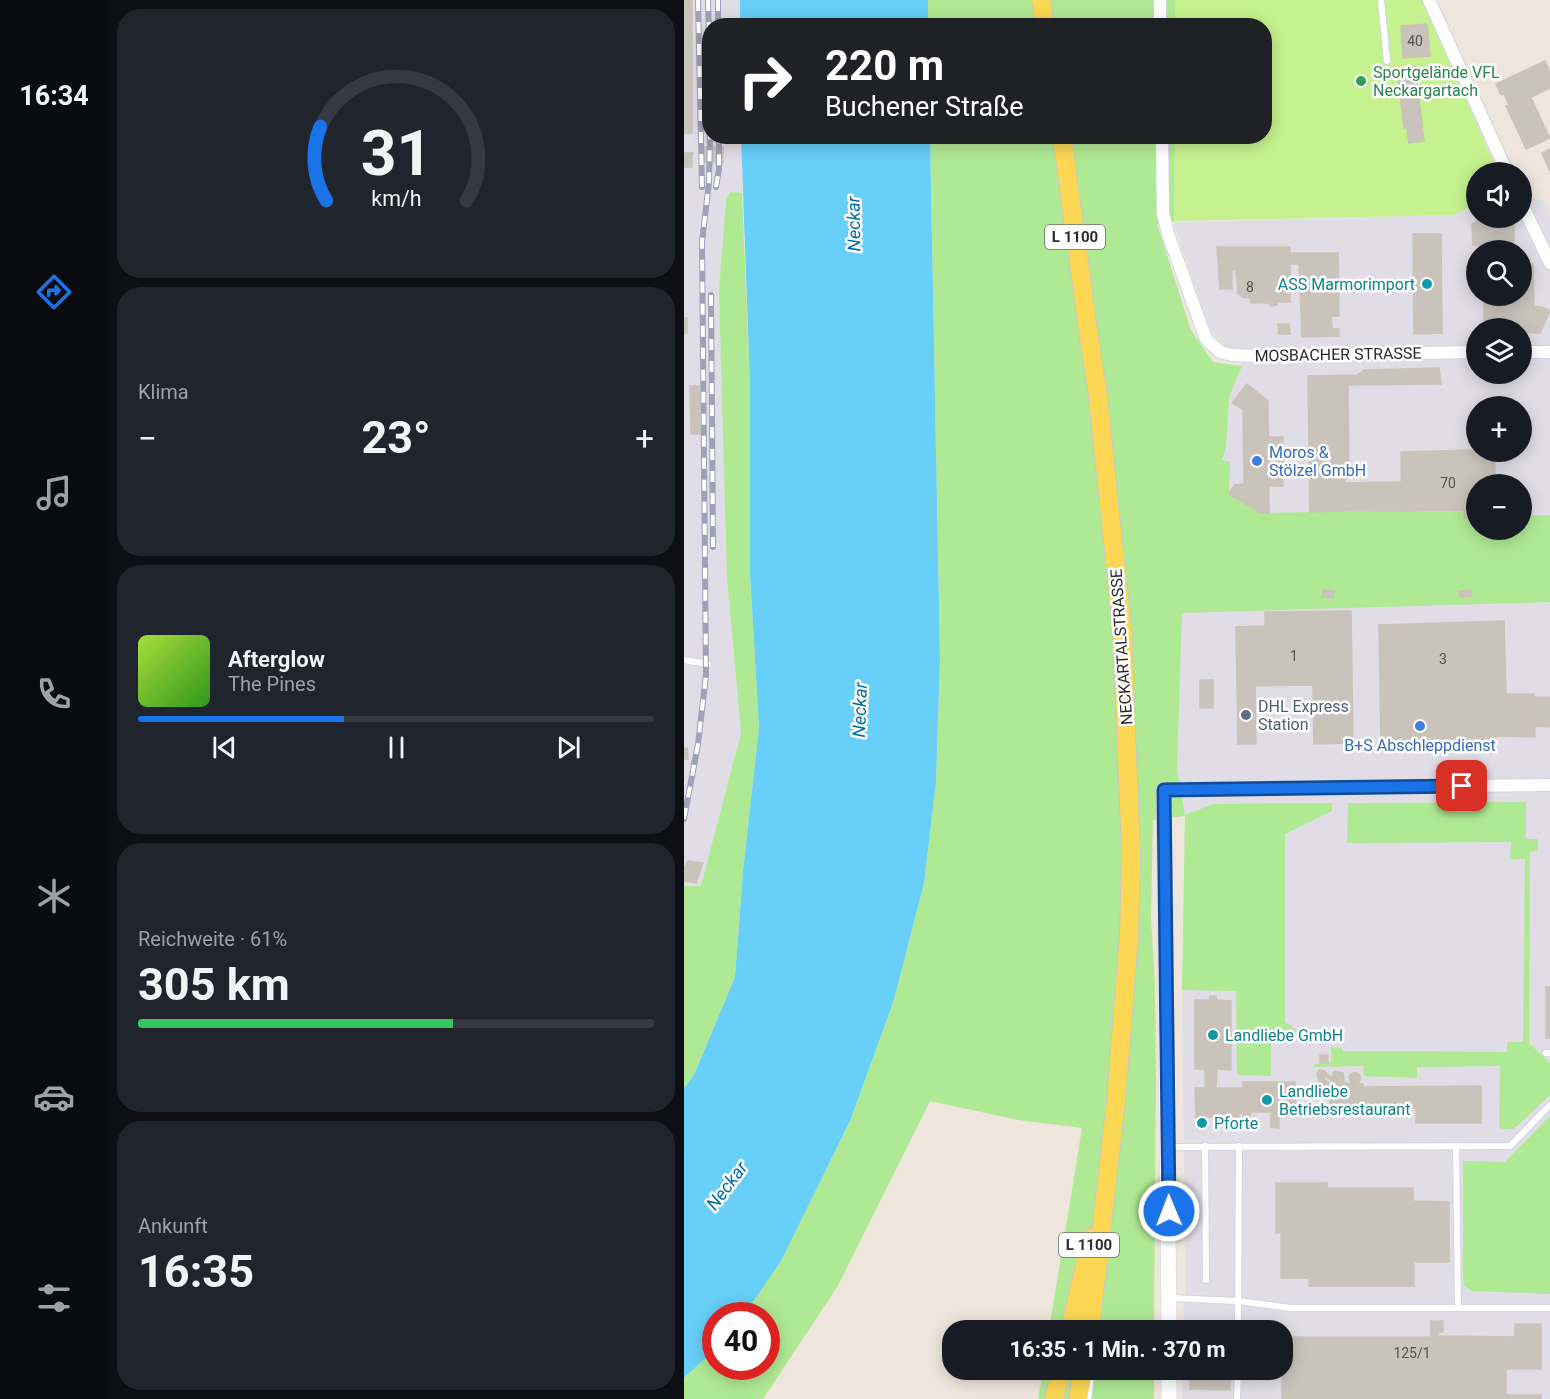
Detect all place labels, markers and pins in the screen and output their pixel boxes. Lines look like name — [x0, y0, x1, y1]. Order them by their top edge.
place label: Sportgelände VFL Neckargartach — [1373, 63, 1500, 100]
marker: Sportgelände VFL Neckargartach — [1354, 74, 1368, 88]
place label: ASS Marmorimport — [1278, 275, 1415, 294]
marker: ASS Marmorimport — [1420, 277, 1434, 291]
place label: Moros & Stölzel GmbH — [1269, 443, 1366, 480]
marker: Moros & Stölzel GmbH — [1250, 454, 1264, 468]
place label: DHL Express Station — [1258, 697, 1349, 734]
marker: DHL Express Station — [1239, 708, 1253, 722]
marker: B+S Abschleppdienst — [1413, 719, 1427, 733]
place label: B+S Abschleppdienst — [1344, 736, 1496, 755]
pin — [1436, 760, 1487, 811]
place label: Landliebe GmbH — [1225, 1026, 1343, 1045]
marker: Landliebe GmbH — [1206, 1028, 1220, 1042]
place label: Landliebe Betriebsrestaurant — [1279, 1082, 1410, 1119]
marker: Landliebe Betriebsrestaurant — [1260, 1093, 1274, 1107]
place label: Pforte — [1214, 1114, 1258, 1133]
marker: Pforte — [1195, 1116, 1209, 1130]

